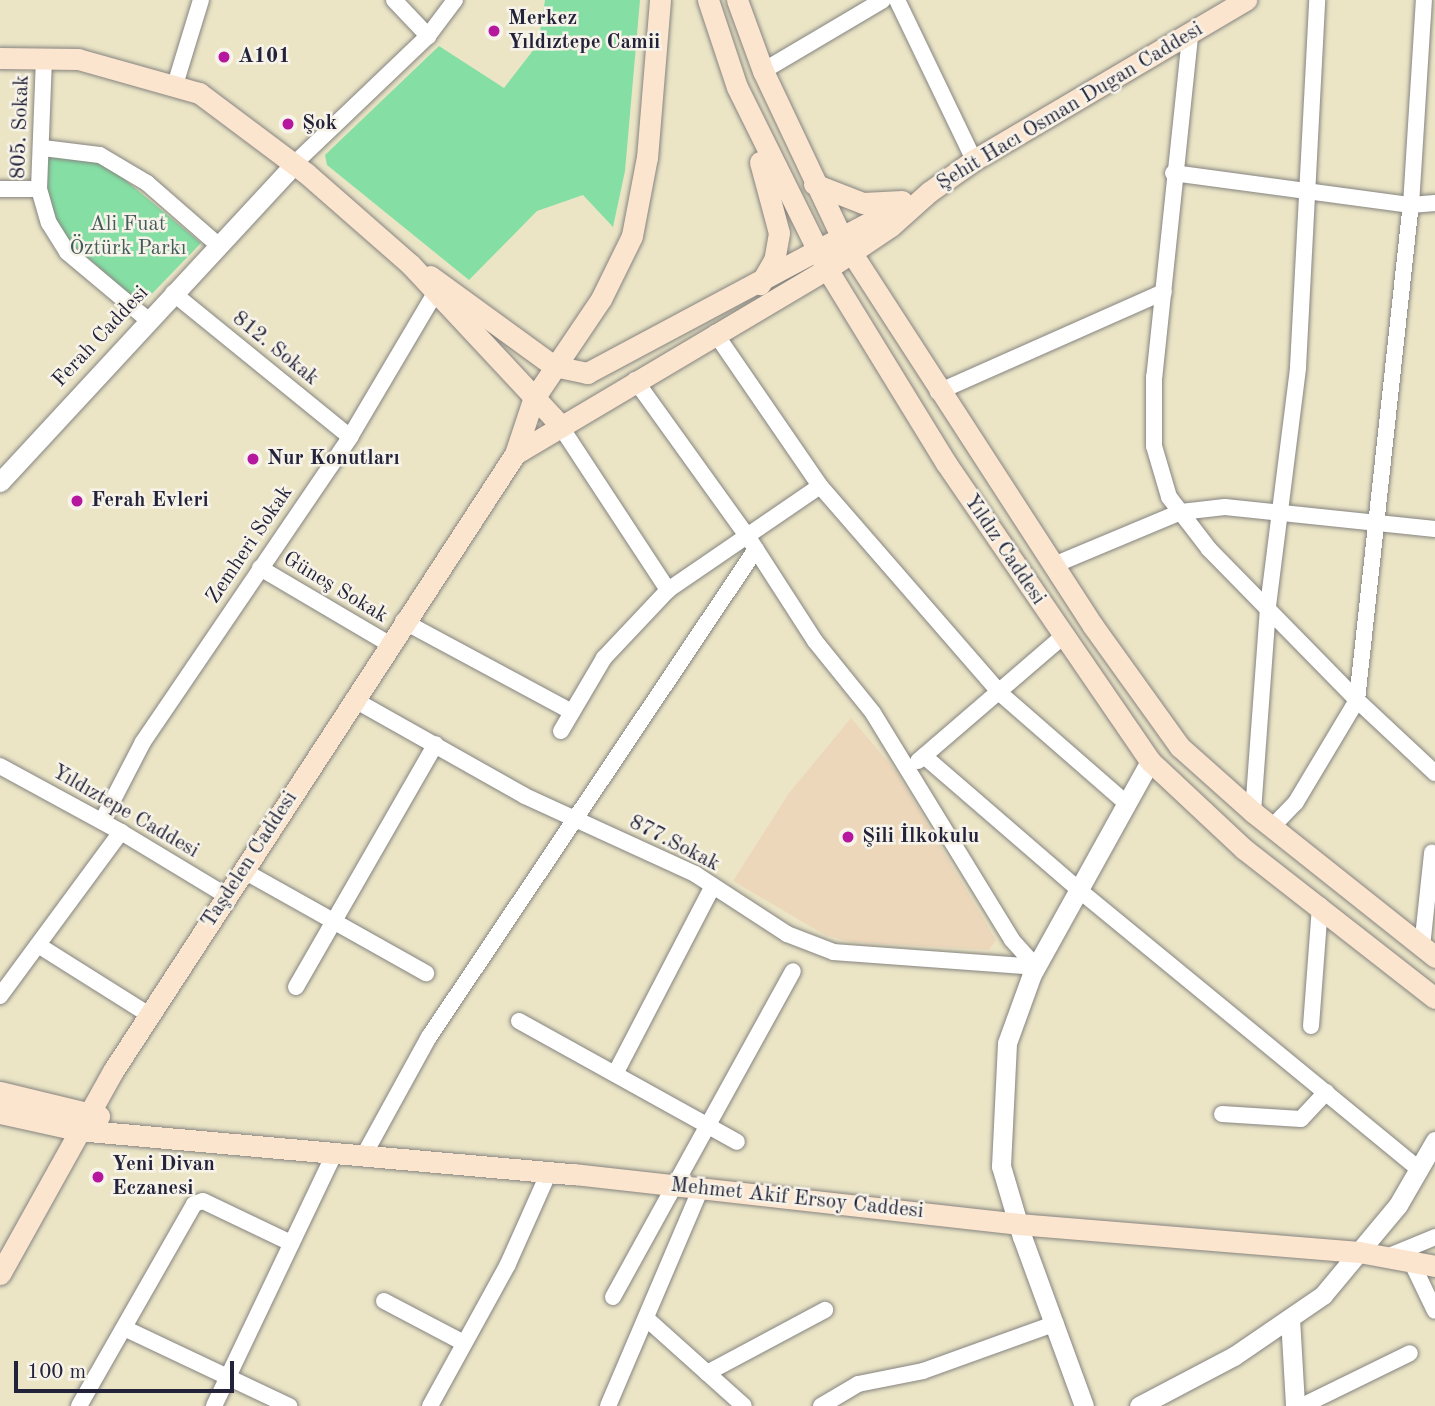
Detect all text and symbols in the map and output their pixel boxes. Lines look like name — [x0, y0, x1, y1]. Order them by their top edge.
place label: Merkez Yıldıztepe Camii — [508, 6, 660, 56]
street label: Şehit Hacı Osman Dugan Caddesi — [932, 17, 1208, 197]
marker: Merkez Yıldıztepe Camii — [486, 23, 502, 39]
place label: A101 — [238, 44, 290, 70]
marker: A101 — [216, 49, 232, 65]
street label: 805. Sokak — [7, 75, 35, 179]
place label: Şok — [302, 111, 337, 137]
marker: Şok — [280, 116, 296, 132]
park label: Ali Fuat Öztürk Parkı — [70, 212, 186, 262]
street label: Ferah Caddesi — [48, 281, 154, 393]
street label: 812. Sokak — [227, 306, 323, 392]
place label: Nur Konutları — [267, 446, 400, 472]
marker: Nur Konutları — [245, 451, 261, 467]
street label: Zemheri Sokak — [201, 481, 299, 609]
place label: Ferah Evleri — [91, 488, 209, 514]
street label: Yıldız Caddesi — [958, 490, 1050, 610]
marker: Ferah Evleri — [69, 493, 85, 509]
street label: Güneş Sokak — [278, 547, 392, 629]
street label: Yıldıztepe Caddesi — [47, 760, 203, 864]
street label: Taşdelen Caddesi — [197, 787, 303, 933]
street label: 877.Sokak — [625, 811, 723, 877]
place label: Şili İlkokulu — [862, 824, 979, 850]
marker: Şili İlkokulu — [840, 829, 856, 845]
place label: Yeni Divan Eczanesi — [112, 1152, 215, 1202]
marker: Yeni Divan Eczanesi — [90, 1169, 106, 1185]
street label: Mehmet Akif Ersoy Caddesi — [669, 1173, 925, 1225]
scale bar — [18, 1346, 238, 1390]
text: 100 m — [27, 1362, 86, 1383]

